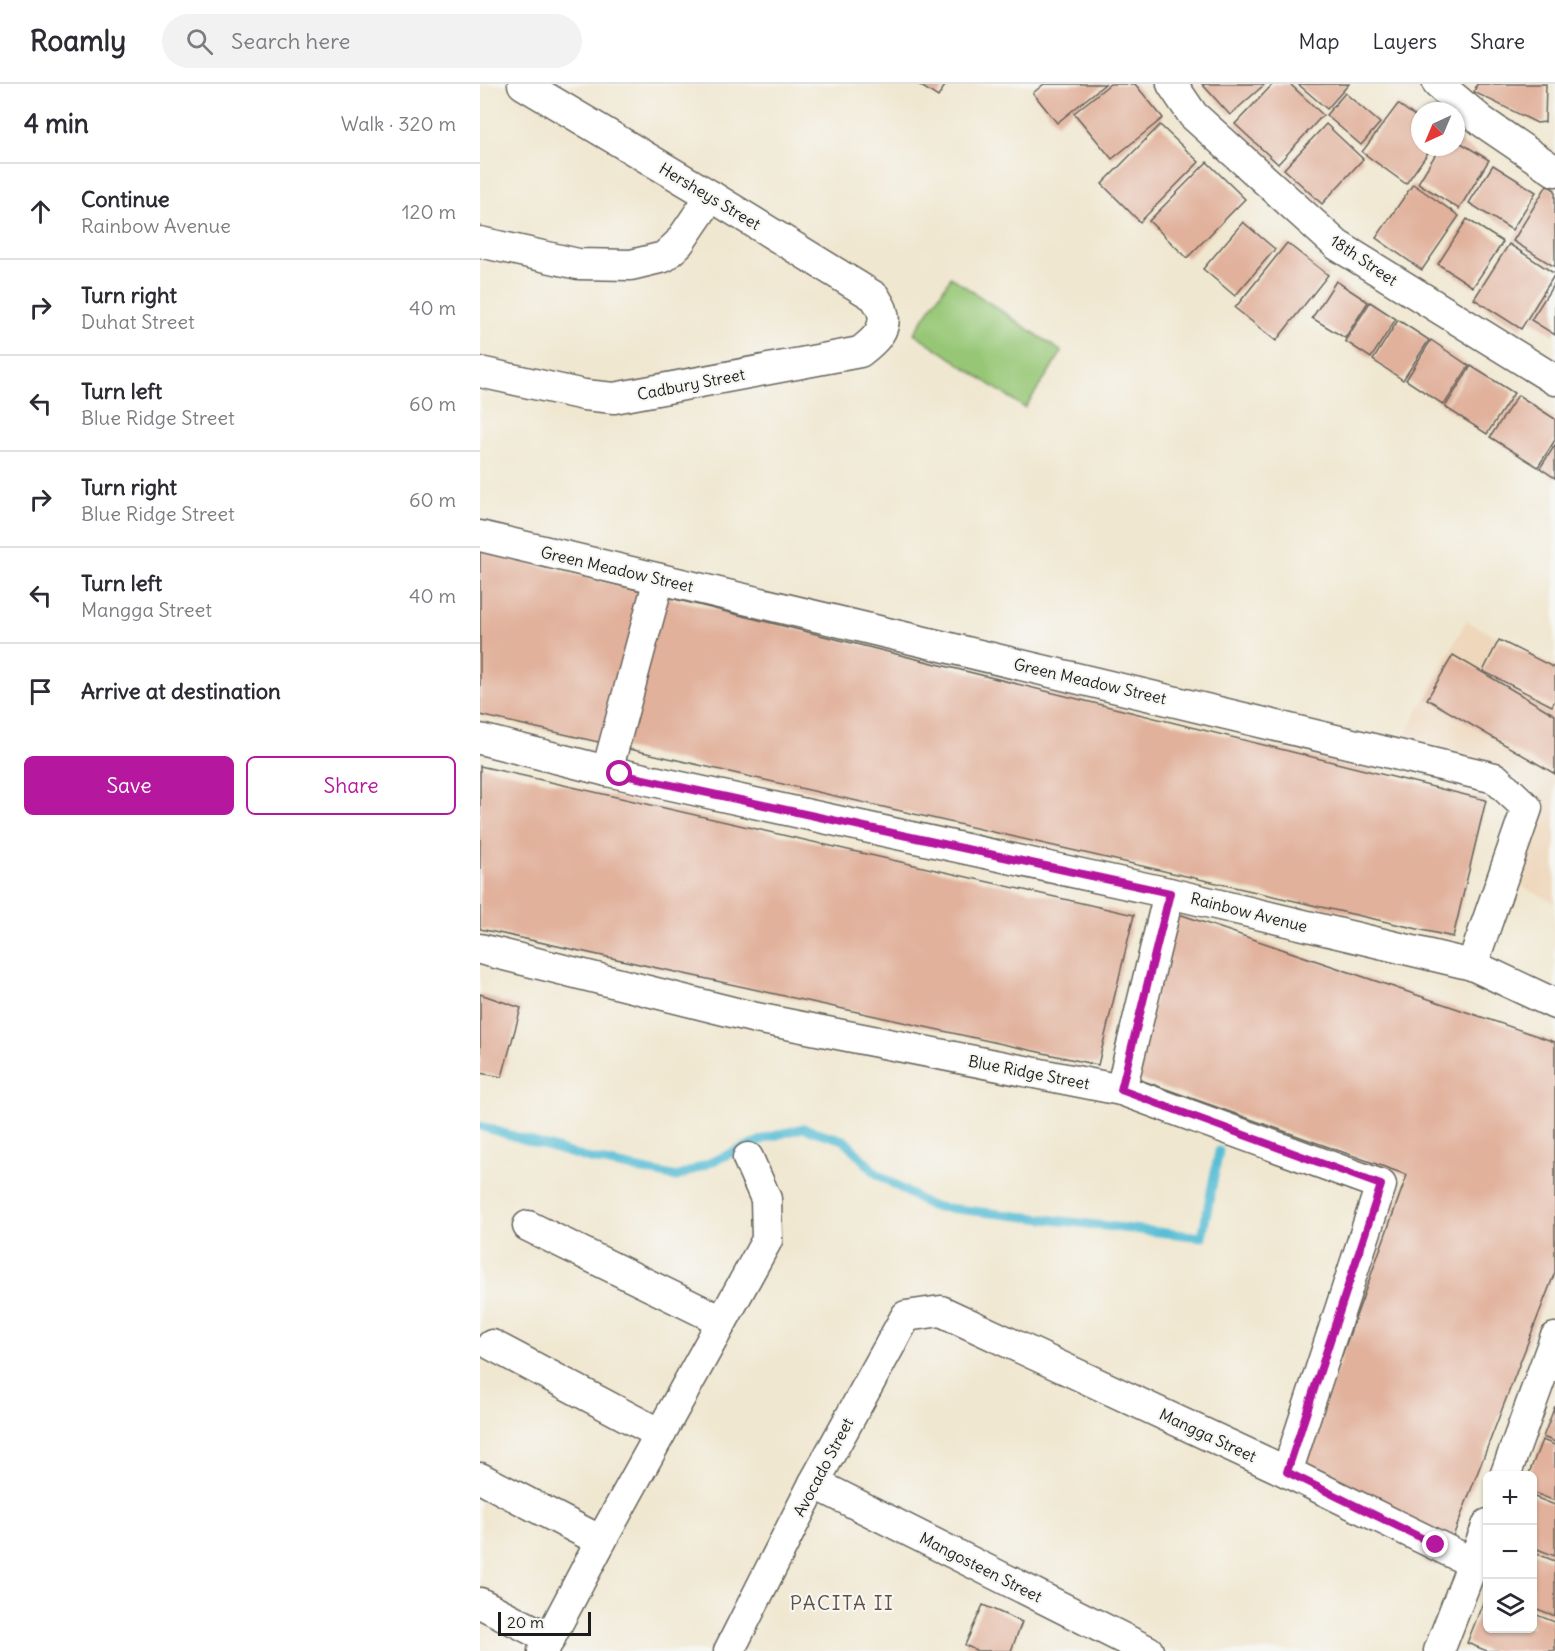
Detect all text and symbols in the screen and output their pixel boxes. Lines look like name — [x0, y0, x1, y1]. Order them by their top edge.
search box — [162, 14, 582, 68]
text: Roamly — [30, 23, 126, 59]
icon: search — [183, 25, 216, 58]
text: Search here — [231, 27, 350, 55]
text: Map — [1299, 28, 1339, 55]
text: Layers — [1372, 28, 1437, 55]
text: Share — [1470, 28, 1525, 55]
north arrow — [1411, 102, 1465, 156]
text: 4 min — [24, 107, 89, 140]
text: Walk · 320 m — [341, 111, 456, 136]
street label: Hersheys Street — [656, 158, 765, 234]
text: Continue — [81, 185, 170, 213]
icon: ahead — [24, 195, 57, 228]
text: 120 m — [402, 199, 456, 224]
text: Rainbow Avenue — [81, 213, 231, 238]
street label: 18th Street — [1327, 230, 1402, 290]
text: Turn right — [81, 281, 177, 309]
icon: right — [24, 291, 57, 324]
text: 40 m — [409, 295, 456, 320]
text: Duhat Street — [81, 309, 195, 334]
street label: Cadbury Street — [636, 364, 747, 404]
text: Turn left — [81, 377, 162, 405]
icon: left — [24, 387, 57, 420]
text: 60 m — [409, 391, 456, 416]
text: Blue Ridge Street — [81, 405, 235, 430]
text: Turn right — [81, 473, 177, 501]
icon: right — [24, 483, 57, 516]
text: 60 m — [409, 487, 456, 512]
text: Blue Ridge Street — [81, 501, 235, 526]
street label: Green Meadow Street — [539, 542, 696, 596]
text: Turn left — [81, 569, 162, 597]
icon: left — [24, 579, 57, 612]
text: 40 m — [409, 583, 456, 608]
text: Mangga Street — [81, 597, 212, 622]
street label: Green Meadow Street — [1012, 654, 1169, 708]
icon: arrive — [24, 675, 57, 708]
text: Arrive at destination — [81, 677, 281, 705]
button: Save — [24, 756, 234, 815]
button: Share — [246, 756, 456, 815]
route start — [606, 760, 632, 786]
street label: Rainbow Avenue — [1188, 888, 1310, 936]
street label: Blue Ridge Street — [967, 1050, 1092, 1094]
street label: Mangga Street — [1156, 1404, 1260, 1466]
street label: Avocado Street — [789, 1414, 858, 1520]
map controls — [1483, 1471, 1537, 1633]
button: + — [1483, 1471, 1537, 1525]
button: − — [1483, 1525, 1537, 1579]
street label: Mangosteen Street — [916, 1528, 1046, 1607]
route end — [1422, 1531, 1448, 1557]
button: layers — [1483, 1579, 1537, 1633]
district label: PACITA II — [790, 1590, 894, 1615]
scale bar — [498, 1609, 591, 1636]
text: 20 m — [507, 1612, 544, 1632]

